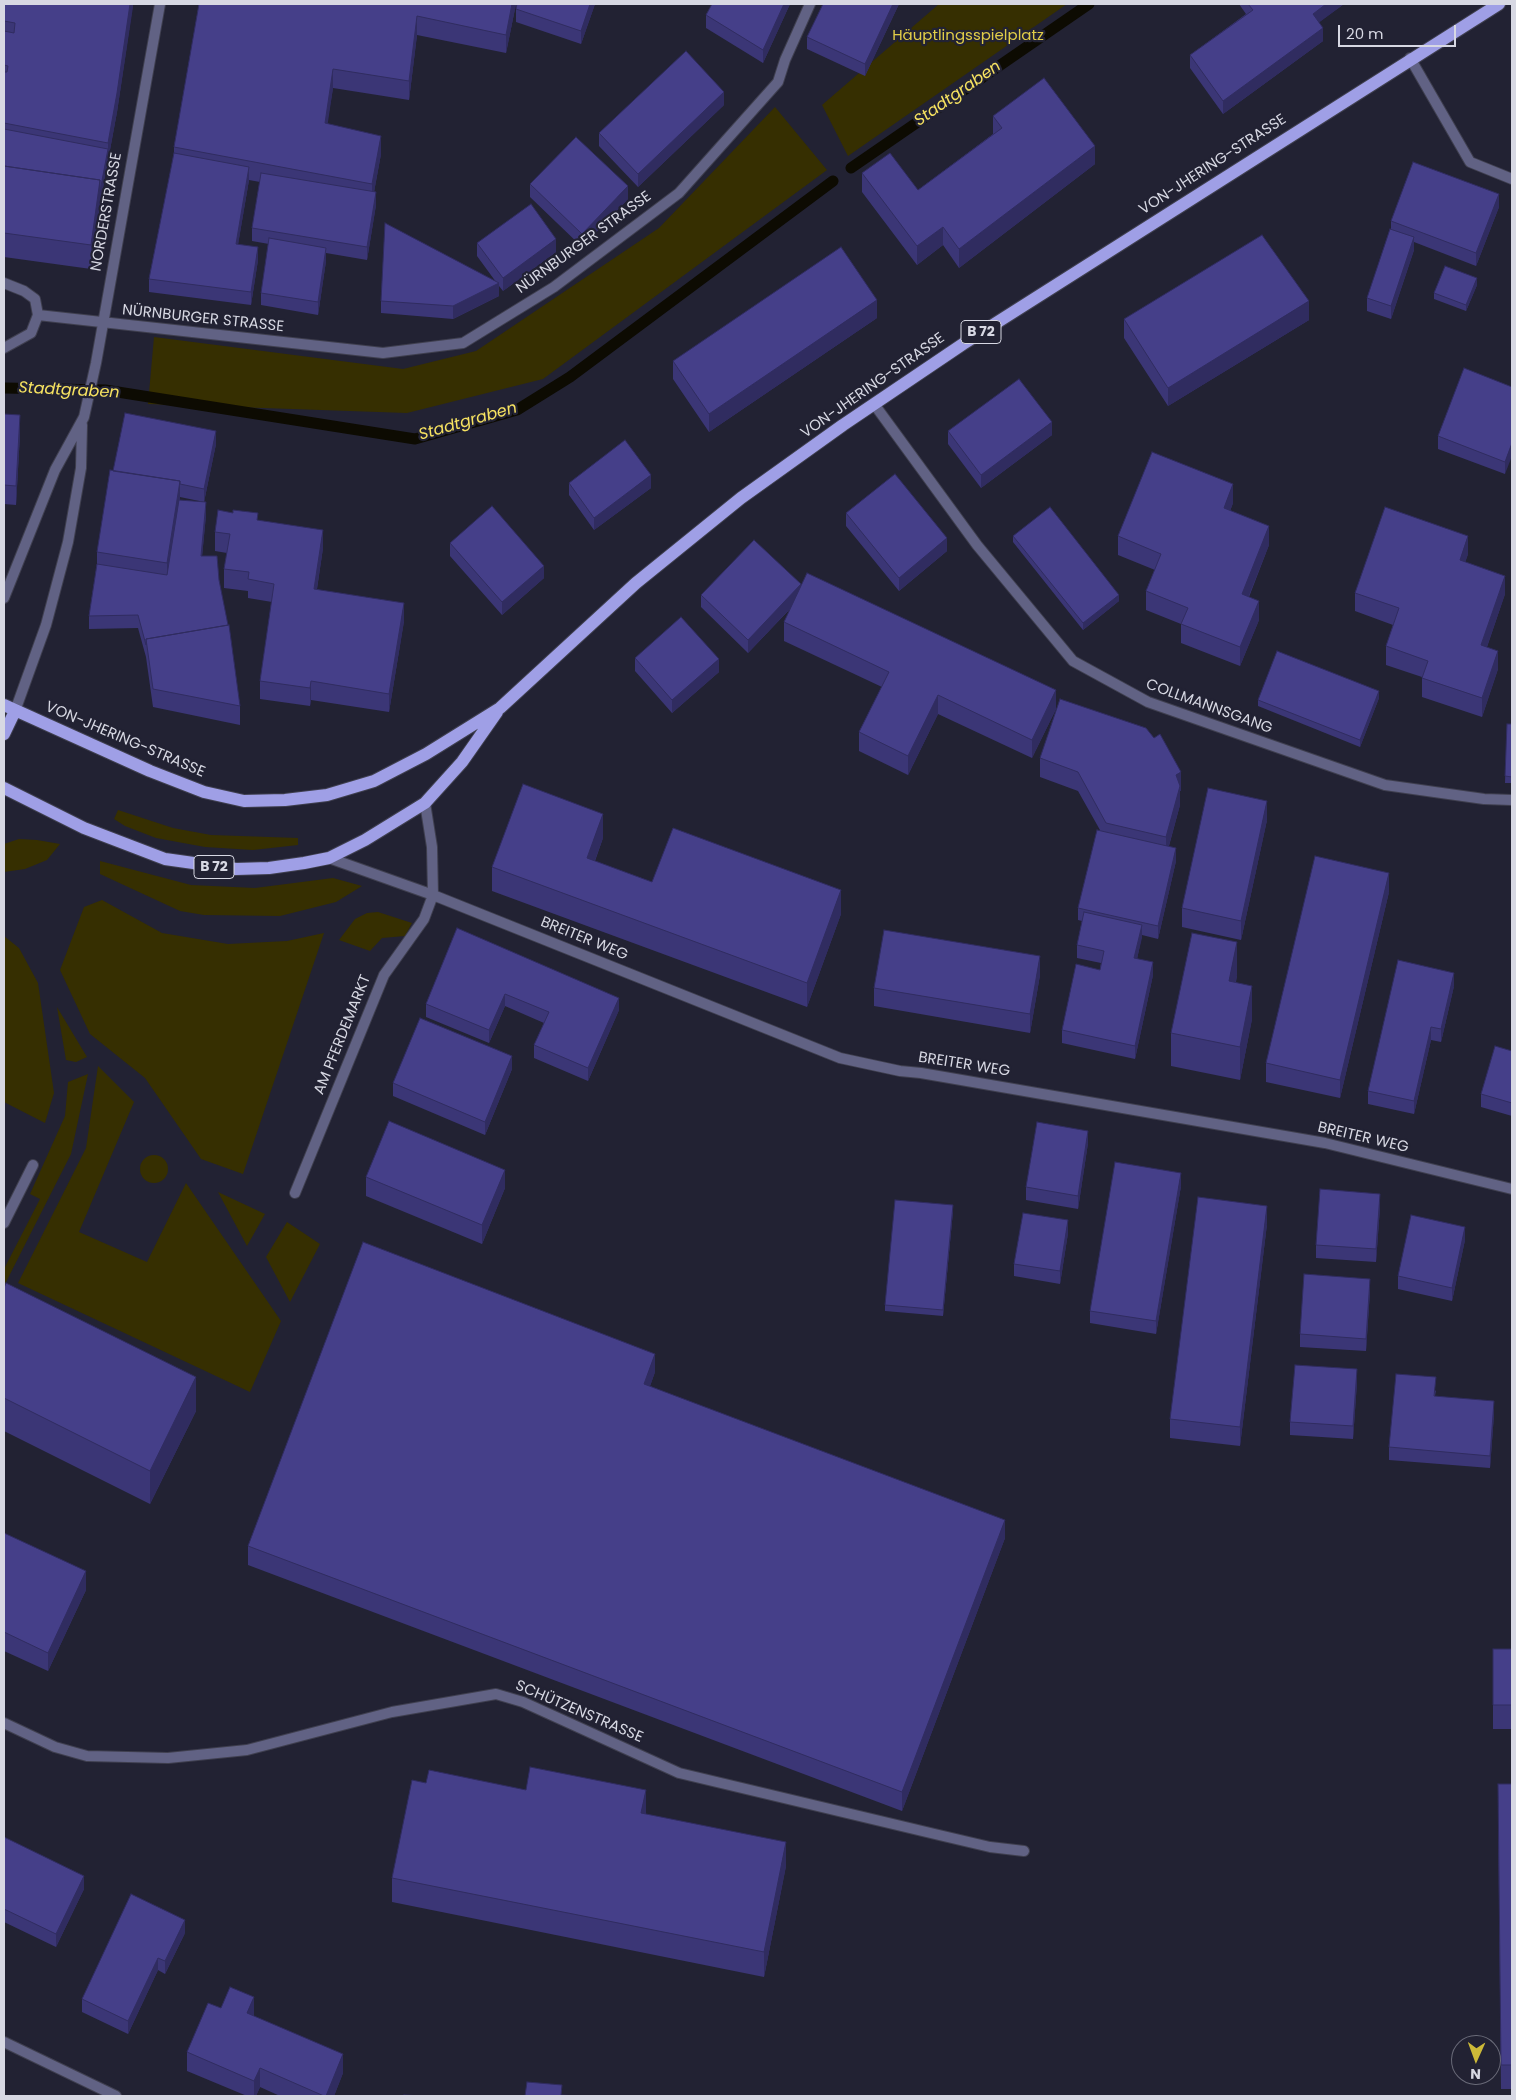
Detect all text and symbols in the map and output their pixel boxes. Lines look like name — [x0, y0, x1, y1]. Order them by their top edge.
scale bar — [1341, 15, 1458, 47]
text: 20 m — [1346, 23, 1384, 44]
park label: Häuptlingsspielplatz — [892, 27, 1044, 45]
water label: Stadtgraben — [911, 57, 1005, 131]
street label: VON-JHERING-STRASSE — [1136, 111, 1290, 219]
street label: NORDERSTRASSE — [88, 151, 126, 273]
street label: NÜRNBURGER STRASSE — [513, 188, 655, 298]
street label: NÜRNBURGER STRASSE — [121, 302, 285, 336]
road number: B 72 — [961, 321, 1001, 344]
street label: VON-JHERING-STRASSE — [798, 329, 948, 443]
water label: Stadtgraben — [18, 379, 120, 403]
water label: Stadtgraben — [417, 399, 519, 445]
street label: COLLMANNSGANG — [1143, 676, 1275, 738]
street label: VON-JHERING-STRASSE — [43, 698, 207, 782]
road number: B 72 — [194, 856, 234, 879]
street label: BREITER WEG — [538, 913, 630, 965]
street label: AM PFERDEMARKT — [311, 972, 375, 1098]
street label: BREITER WEG — [917, 1049, 1011, 1081]
street label: BREITER WEG — [1316, 1119, 1410, 1157]
street label: SCHÜTZENSTRASSE — [513, 1677, 645, 1747]
north arrow — [1451, 2035, 1501, 2085]
text: N — [1470, 2064, 1481, 2084]

